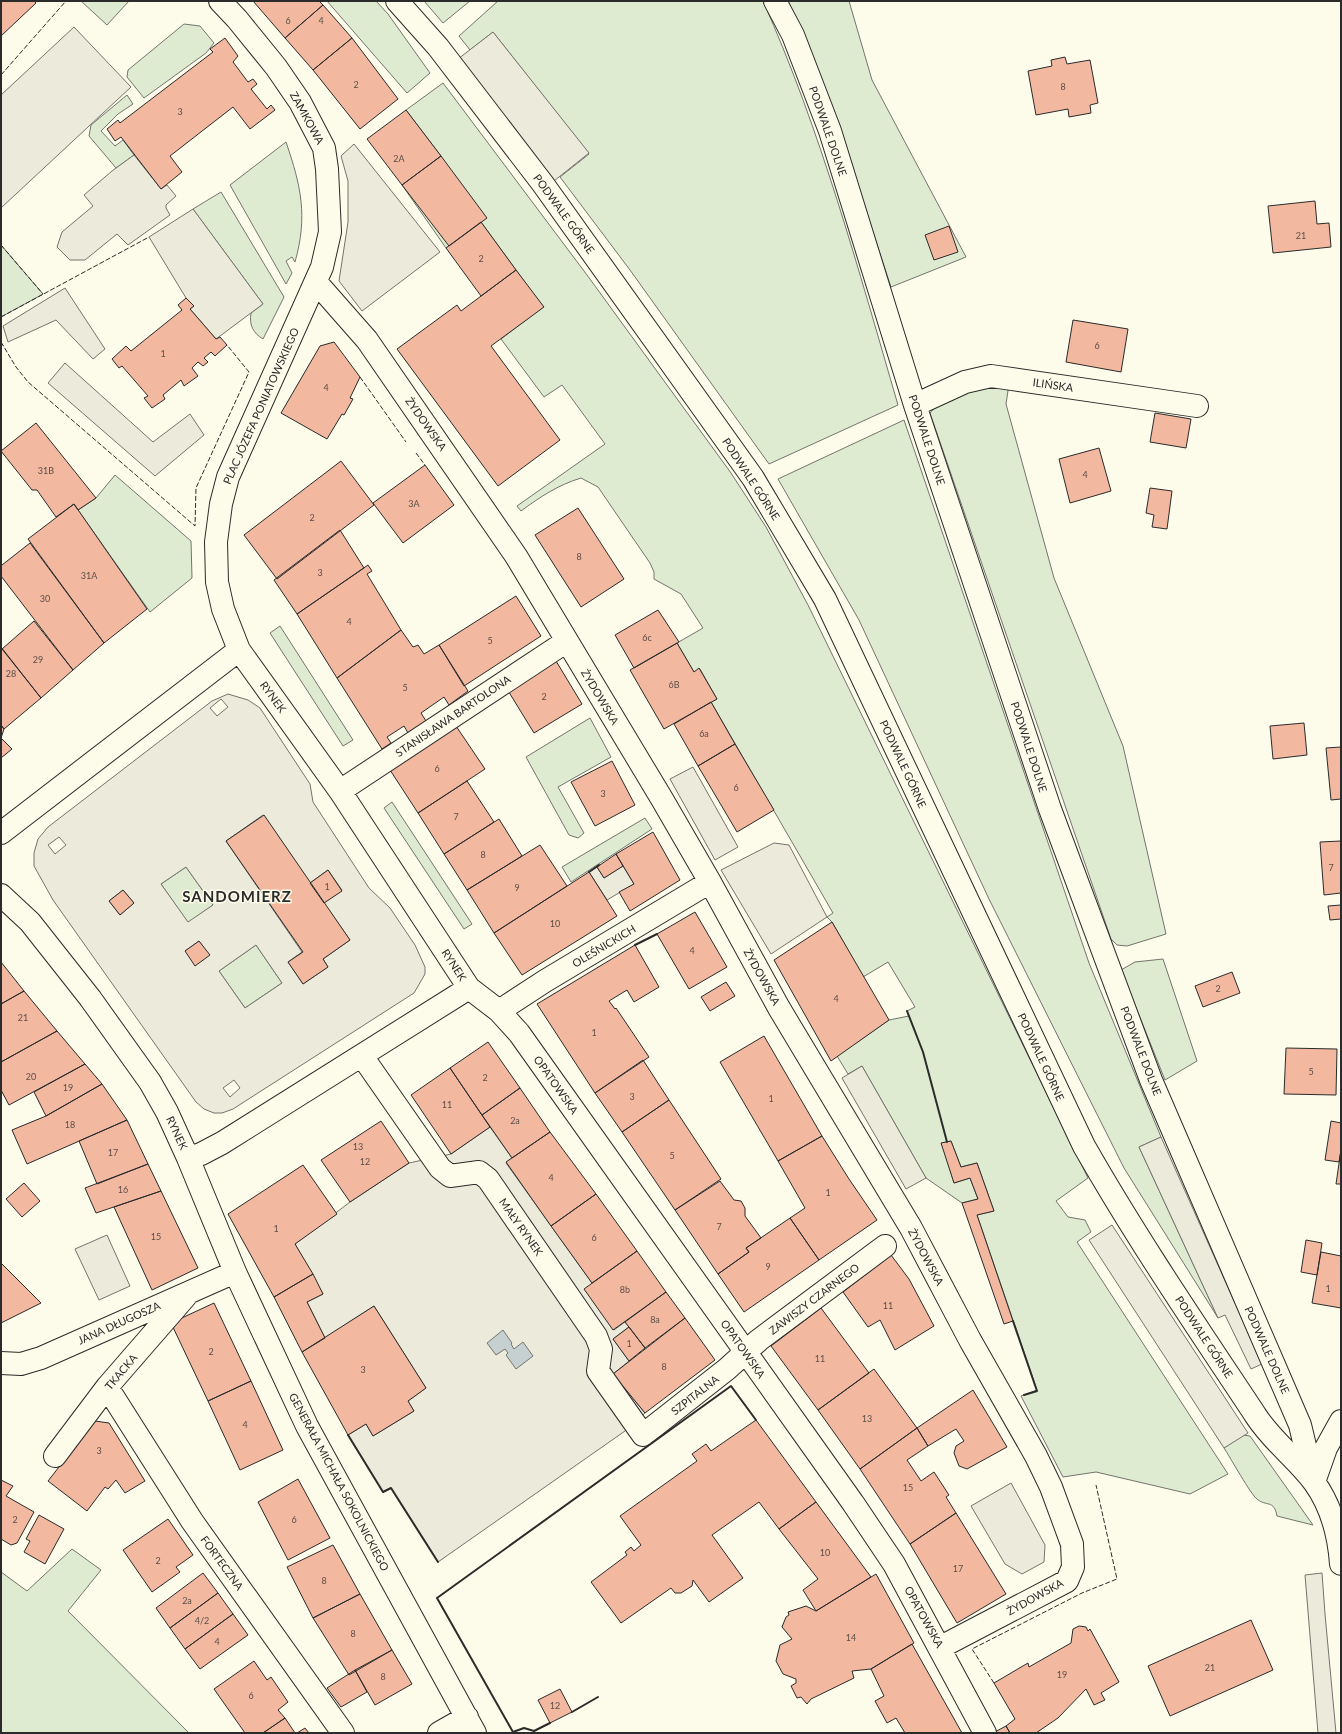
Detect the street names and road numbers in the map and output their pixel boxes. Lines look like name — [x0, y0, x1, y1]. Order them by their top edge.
street label: PODWALE DOLNE — [807, 84, 850, 178]
street label: ZAMKOWA — [288, 89, 327, 147]
street label: PODWALE GÓRNE — [531, 171, 598, 256]
street label: PLAC JÓZEFA PONIATOWSKIEGO — [220, 325, 301, 486]
street label: ILIŃSKA — [1032, 375, 1075, 394]
street label: PODWALE DOLNE — [907, 393, 948, 487]
street label: ŻYDOWSKA — [403, 394, 450, 454]
street label: PODWALE GÓRNE — [720, 435, 783, 522]
street label: ŻYDOWSKA — [579, 667, 622, 727]
street label: STANISŁAWA BARTOLONA — [393, 672, 513, 759]
street label: RYNEK — [258, 679, 290, 715]
street label: PODWALE DOLNE — [1009, 700, 1050, 794]
street label: PODWALE GÓRNE — [877, 718, 929, 810]
street label: OLEŚNICKICH — [570, 922, 638, 970]
street label: RYNEK — [439, 946, 470, 984]
street label: ŻYDOWSKA — [742, 946, 784, 1008]
street label: PODWALE DOLNE — [1118, 1004, 1164, 1097]
street label: PODWALE GÓRNE — [1015, 1011, 1067, 1103]
street label: OPATOWSKA — [531, 1053, 582, 1117]
street label: RYNEK — [164, 1114, 191, 1152]
street label: MAŁY RYNEK — [497, 1195, 546, 1259]
street label: ŻYDOWSKA — [906, 1226, 947, 1288]
street label: ZAWISZY CZARNEGO — [766, 1260, 862, 1337]
street label: PODWALE GÓRNE — [1173, 1293, 1236, 1380]
street label: JANA DŁUGOSZA — [75, 1298, 163, 1347]
street label: PODWALE DOLNE — [1242, 1304, 1293, 1396]
street label: OPATOWSKA — [718, 1317, 769, 1381]
street label: TKACKA — [102, 1351, 140, 1392]
street label: SZPITALNA — [668, 1372, 722, 1417]
street label: GENERAŁA MICHAŁA SOKOLNICKIEGO — [287, 1391, 392, 1573]
street label: FORTECZNA — [198, 1533, 247, 1593]
street label: ŻYDOWSKA — [1004, 1575, 1066, 1617]
street label: OPATOWSKA — [902, 1584, 947, 1650]

